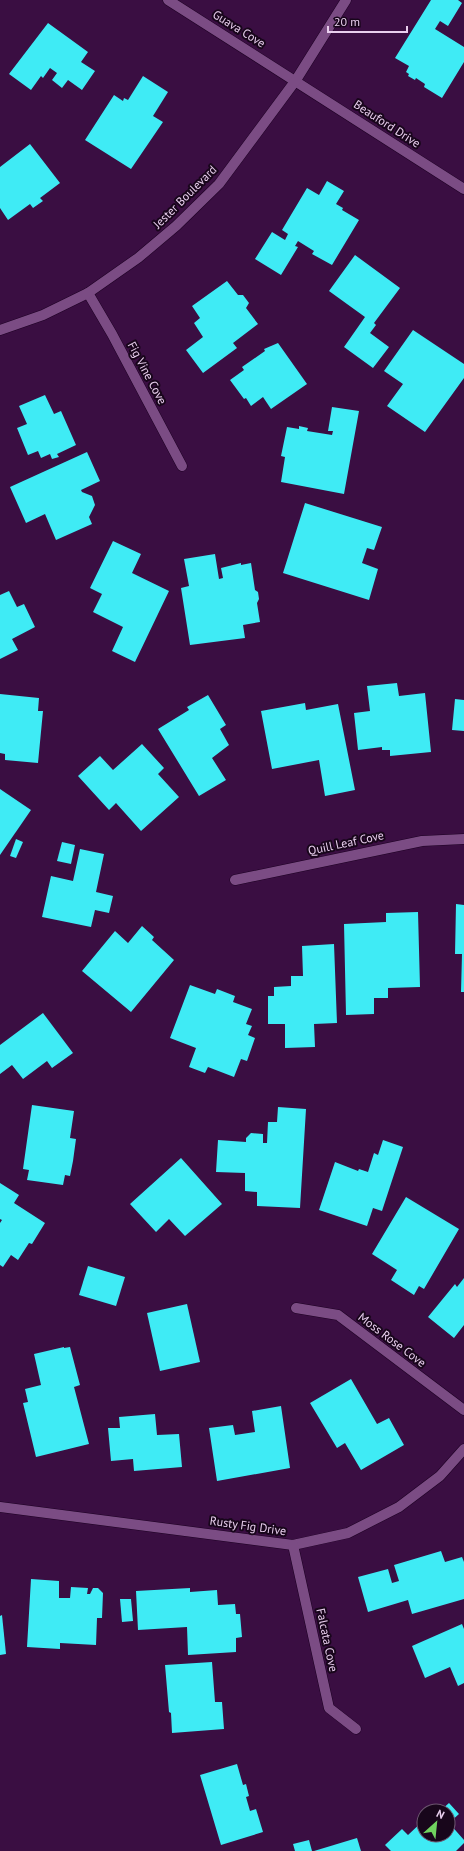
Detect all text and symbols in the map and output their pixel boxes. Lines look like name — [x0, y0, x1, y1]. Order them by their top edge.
street label: Guava Cove — [210, 7, 268, 51]
scale bar — [328, 8, 407, 34]
text: 20 m — [334, 14, 360, 29]
street label: Beauford Drive — [351, 97, 423, 151]
street label: Jester Boulevard — [149, 162, 219, 232]
street label: Fig Vine Cove — [125, 339, 170, 407]
street label: Quill Leaf Cove — [307, 827, 385, 858]
street label: Moss Rose Cove — [355, 1309, 429, 1370]
street label: Rusty Fig Drive — [209, 1513, 287, 1538]
street label: Falcata Cove — [313, 1607, 342, 1673]
north arrow — [416, 1803, 456, 1843]
text: N — [434, 1806, 447, 1822]

